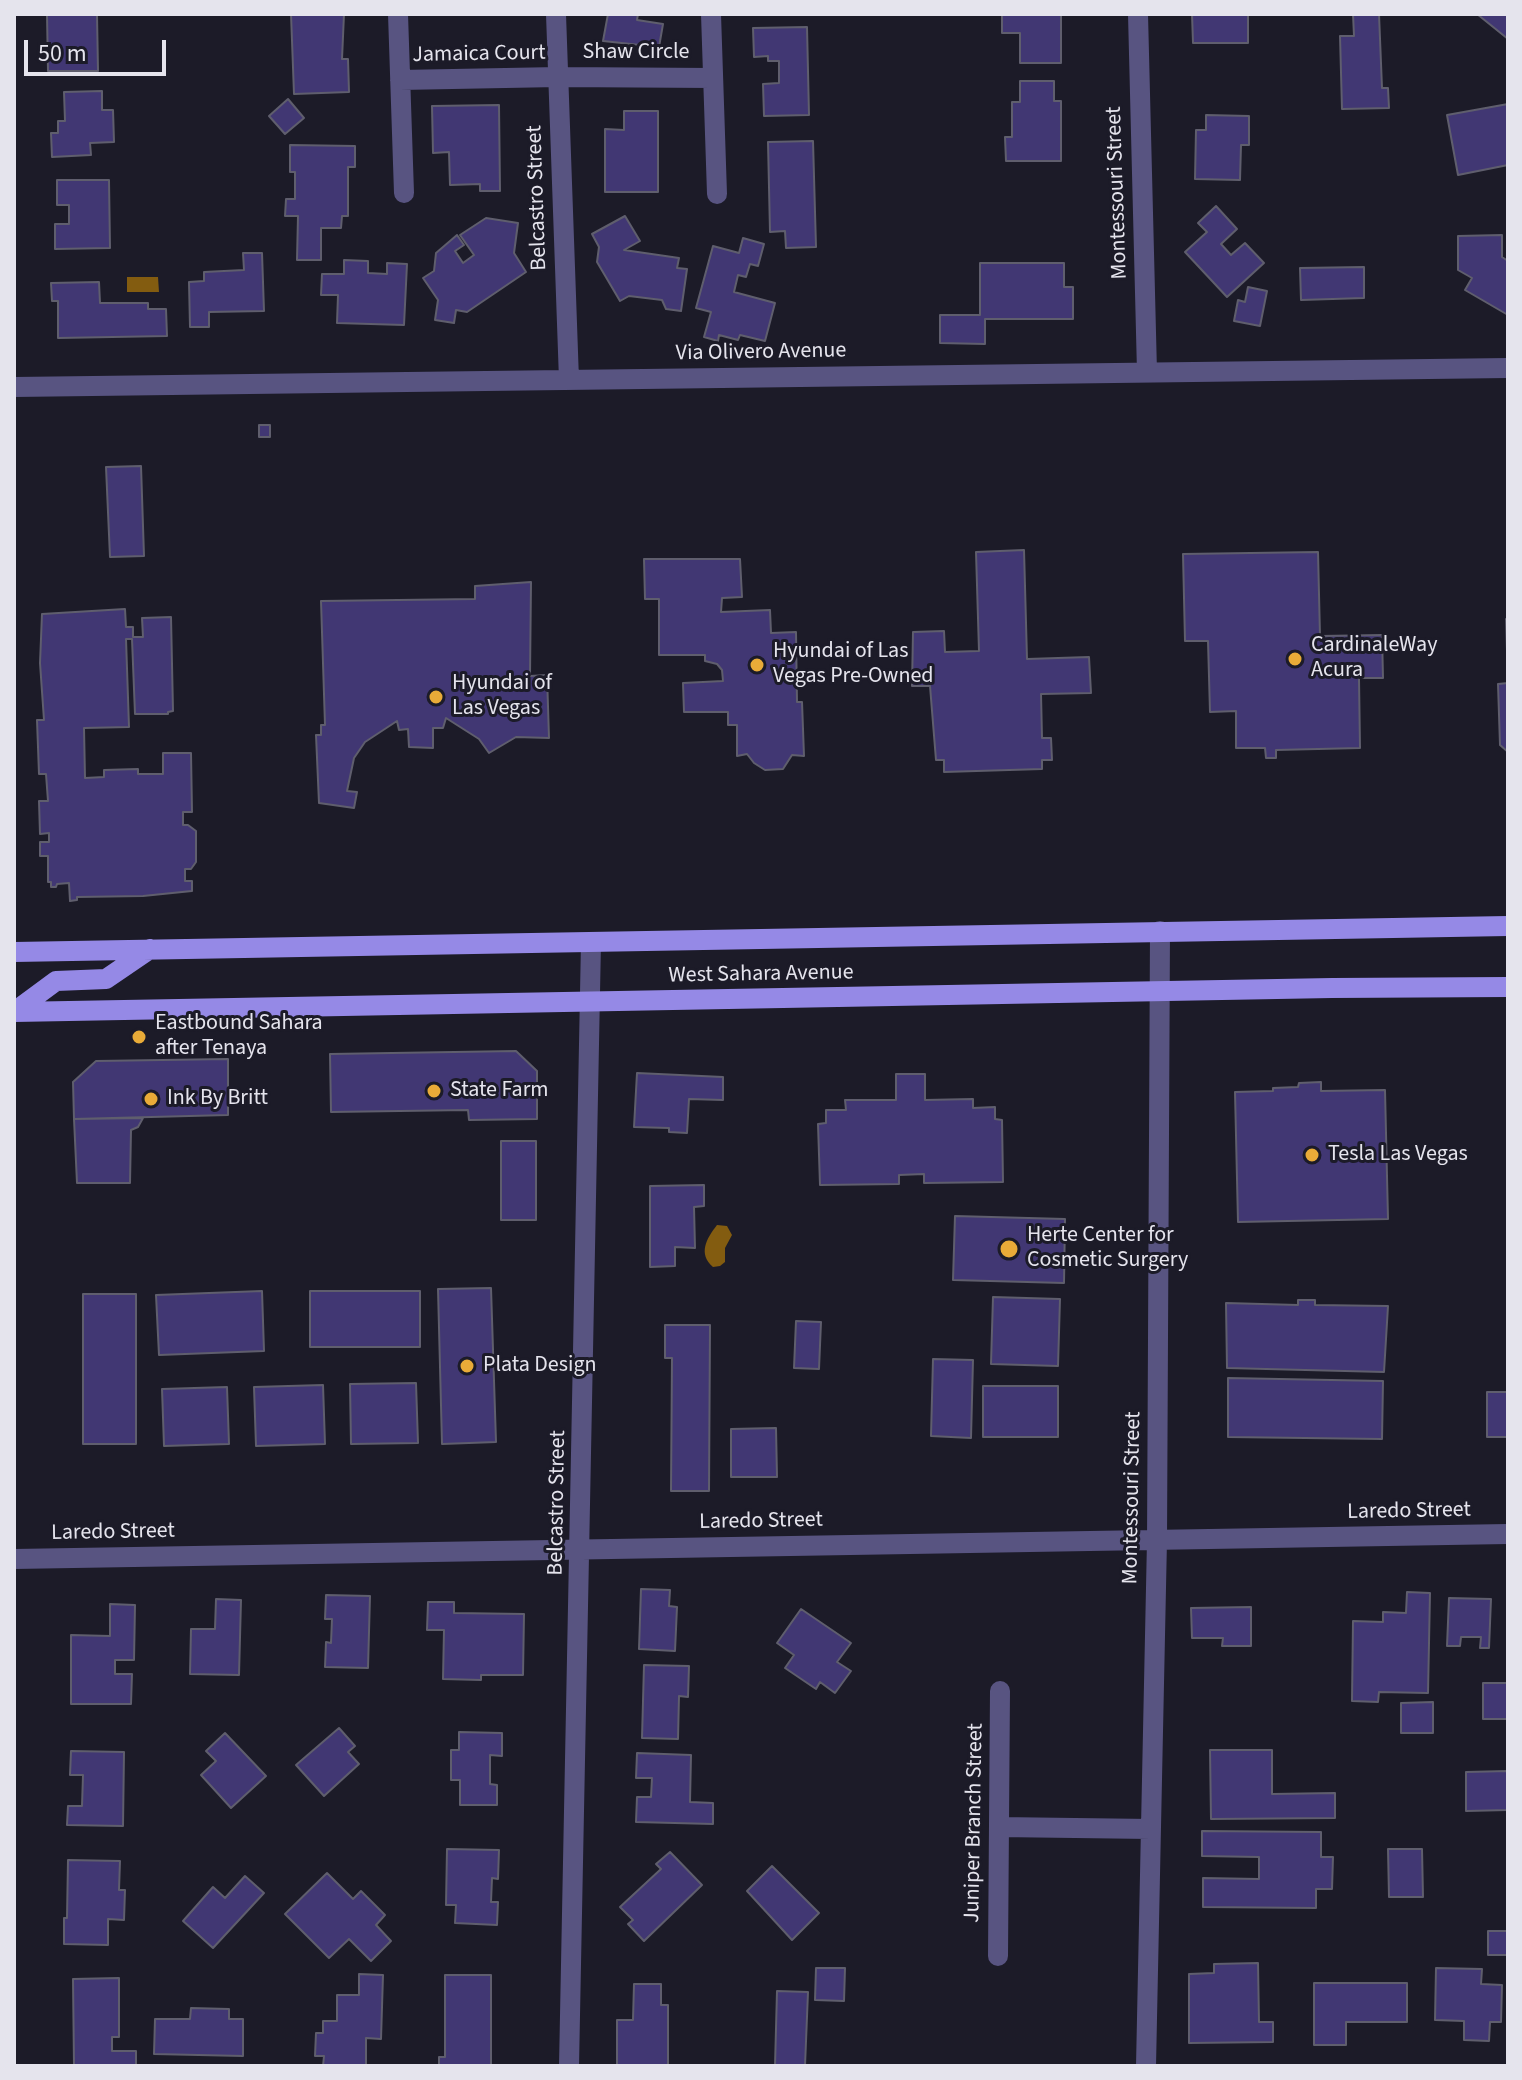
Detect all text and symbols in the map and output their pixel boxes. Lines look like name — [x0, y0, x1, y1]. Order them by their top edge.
scale bar — [28, 24, 170, 74]
text: 50 m — [38, 36, 87, 71]
street label: Shaw Circle — [583, 40, 689, 66]
street label: Jamaica Court — [412, 41, 546, 69]
street label: Montessouri Street — [1102, 106, 1134, 280]
street label: Belcastro Street — [522, 125, 554, 271]
street label: Via Olivero Avenue — [676, 338, 846, 368]
place label: CardinaleWay Acura — [1311, 633, 1437, 684]
place label: Hyundai of Las Vegas Pre-Owned — [773, 639, 934, 690]
marker: CardinaleWay Acura — [1286, 650, 1304, 668]
marker: Hyundai of Las Vegas Pre-Owned — [748, 656, 766, 674]
place label: Hyundai of Las Vegas — [452, 671, 552, 722]
marker: Hyundai of Las Vegas — [427, 688, 445, 706]
street label: West Sahara Avenue — [668, 960, 854, 990]
place label: Eastbound Sahara after Tenaya — [155, 1011, 323, 1062]
marker: Eastbound Sahara after Tenaya — [130, 1028, 148, 1046]
place label: State Farm — [450, 1078, 549, 1104]
marker: State Farm — [425, 1082, 443, 1100]
place label: Ink By Britt — [167, 1086, 268, 1112]
marker: Ink By Britt — [142, 1090, 160, 1108]
place label: Tesla Las Vegas — [1328, 1142, 1468, 1168]
marker: Tesla Las Vegas — [1303, 1146, 1321, 1164]
place label: Herte Center for Cosmetic Surgery — [1027, 1223, 1188, 1274]
marker: Herte Center for Cosmetic Surgery — [998, 1238, 1020, 1260]
place label: Plata Design — [483, 1353, 596, 1379]
marker: Plata Design — [458, 1357, 476, 1375]
street label: Montessouri Street — [1118, 1411, 1148, 1585]
street label: Belcastro Street — [544, 1430, 572, 1576]
street label: Laredo Street — [1347, 1498, 1471, 1526]
street label: Laredo Street — [699, 1508, 823, 1536]
street label: Laredo Street — [51, 1519, 175, 1547]
street label: Juniper Branch Street — [960, 1723, 990, 1923]

